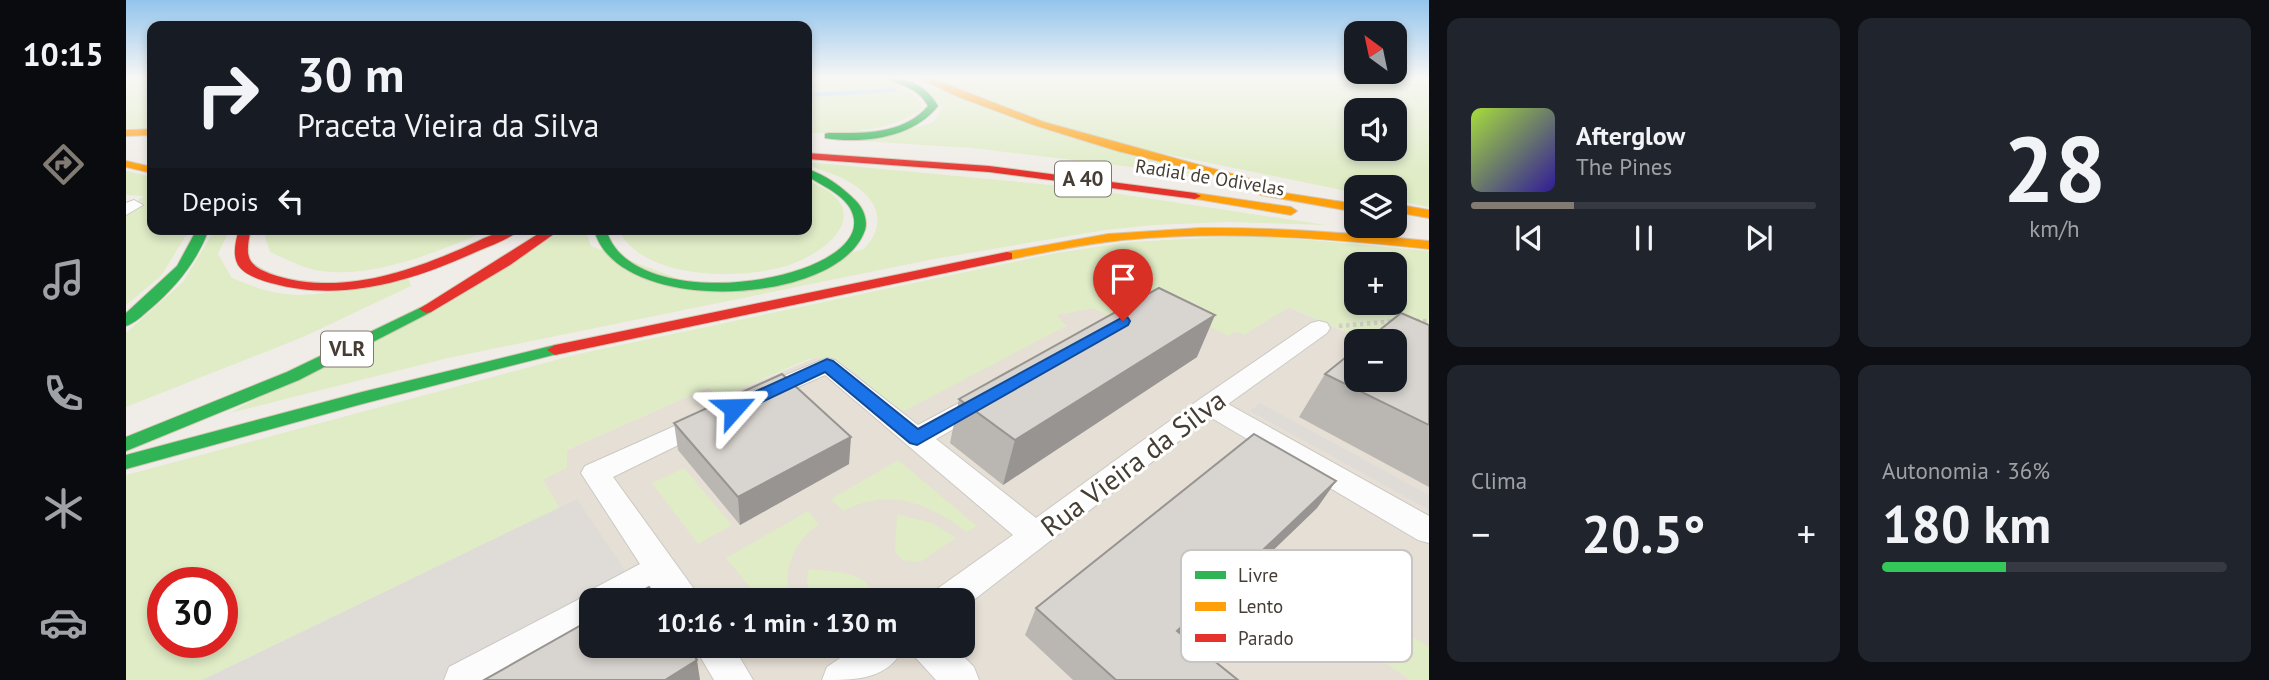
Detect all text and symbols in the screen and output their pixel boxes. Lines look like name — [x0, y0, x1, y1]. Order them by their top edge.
north arrow — [1344, 21, 1407, 84]
map controls — [1344, 21, 1407, 392]
text: 10:15 — [22, 33, 104, 75]
text: 30 m — [297, 42, 404, 106]
icon: right — [182, 49, 273, 140]
button: sound — [1344, 98, 1407, 161]
text: Praceta Vieira da Silva — [297, 104, 600, 146]
text: 28 — [2003, 109, 2106, 227]
text: Afterglow — [1576, 119, 1685, 152]
icon: directions — [39, 140, 88, 189]
text: The Pines — [1576, 152, 1672, 181]
street label: Radial de Odivelas — [1134, 153, 1286, 201]
road number: A 40 — [1055, 162, 1111, 196]
button: layers — [1344, 175, 1407, 238]
icon: left — [272, 182, 310, 220]
text: Depois — [182, 185, 258, 218]
text: km/h — [2029, 214, 2080, 243]
icon: previous — [1510, 219, 1548, 257]
icon: pause — [1625, 219, 1663, 257]
icon: next — [1740, 219, 1778, 257]
pin — [1093, 249, 1153, 321]
button: + — [1344, 252, 1407, 315]
icon: music — [39, 255, 88, 304]
icon: arrive — [1104, 260, 1142, 298]
button: − — [1344, 329, 1407, 392]
road number: VLR — [321, 332, 373, 366]
icon: phone — [39, 369, 88, 418]
position arrow — [697, 371, 771, 445]
street label: Rua Vieira da Silva — [1033, 381, 1233, 544]
text: Autonomia · 36% — [1882, 456, 2050, 485]
text: Clima — [1471, 466, 1527, 495]
icon: climate — [39, 484, 88, 533]
text: 180 km — [1882, 490, 2051, 557]
text: 20.5° — [1582, 500, 1705, 567]
text: − — [1471, 509, 1490, 558]
text: + — [1797, 509, 1816, 558]
legend — [1181, 550, 1412, 662]
text: Livre — [1238, 563, 1278, 587]
speed limit sign: 30 — [147, 567, 238, 658]
text: Lento — [1238, 594, 1283, 618]
icon: car — [39, 598, 88, 647]
text: 10:16 · 1 min · 130 m — [657, 606, 897, 639]
text: Parado — [1238, 626, 1294, 650]

